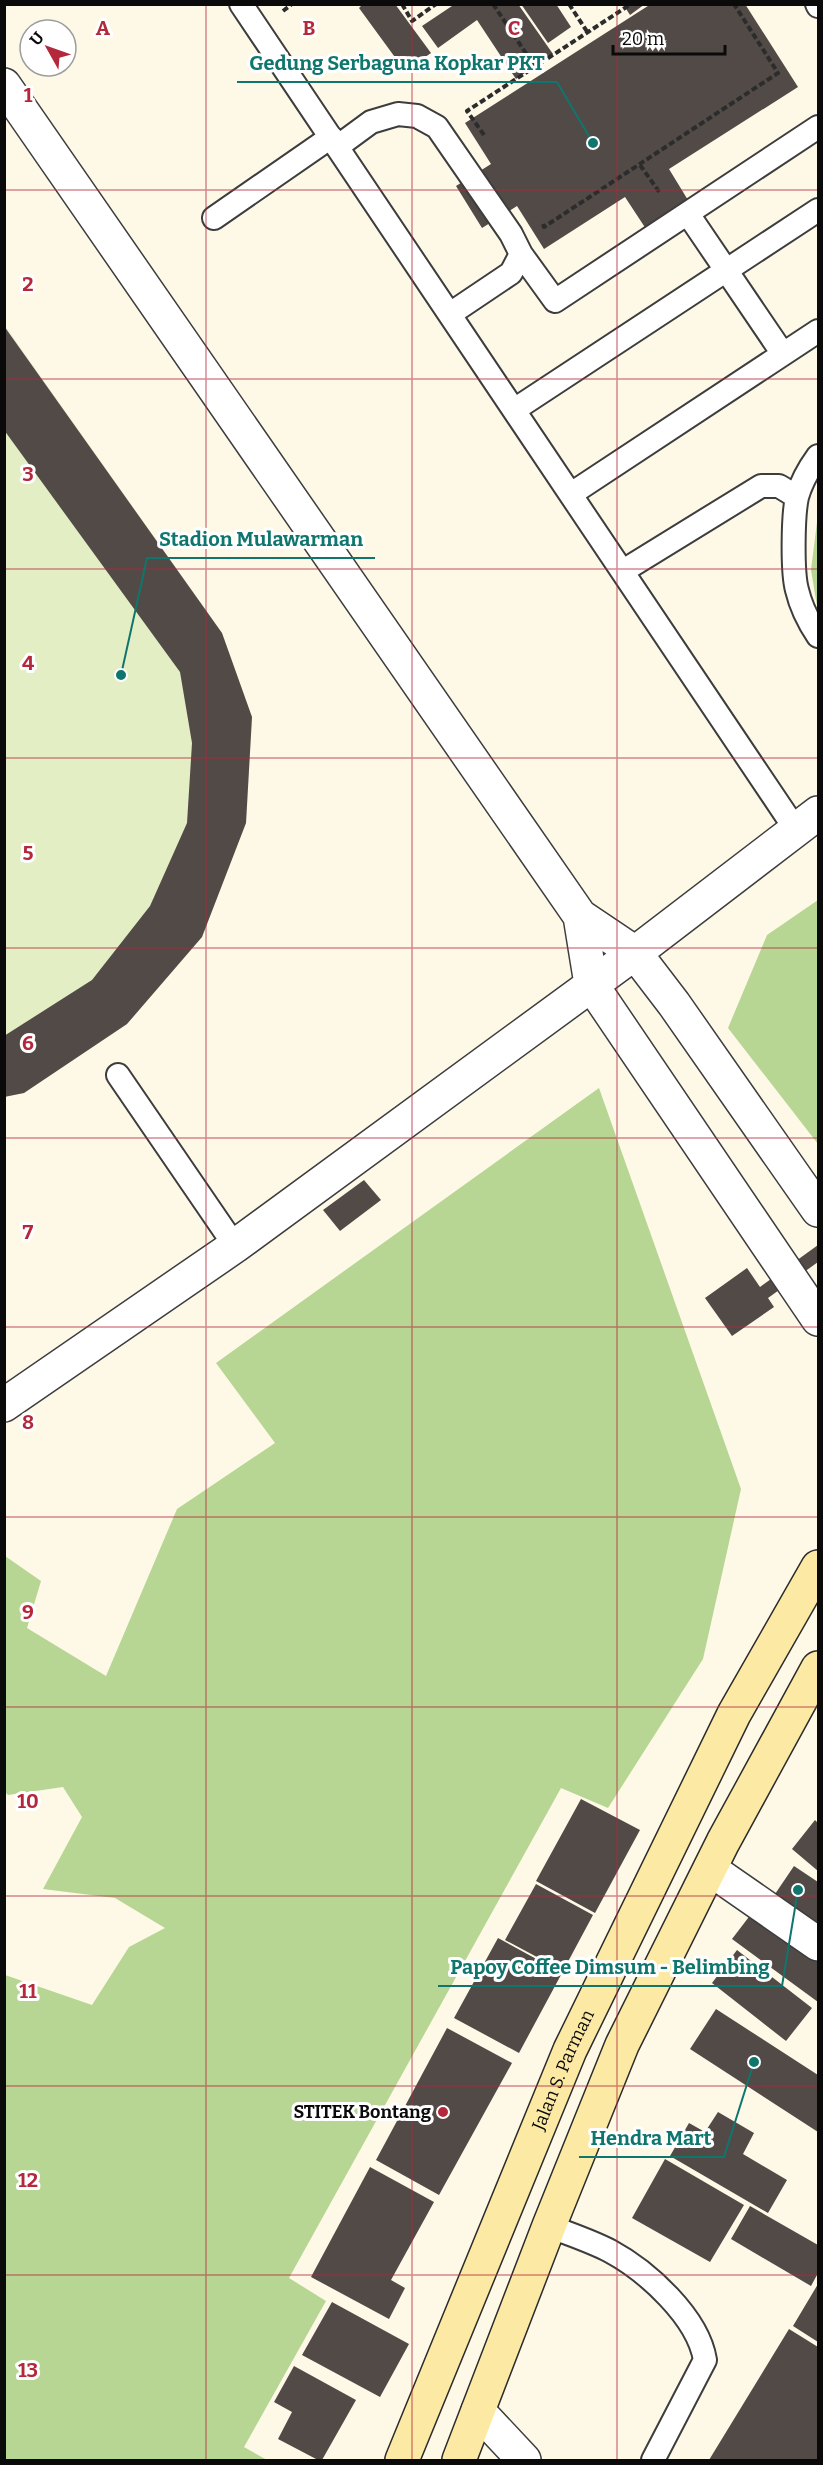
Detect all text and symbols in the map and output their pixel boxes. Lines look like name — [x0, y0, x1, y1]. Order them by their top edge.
text: A — [96, 16, 111, 40]
text: B — [303, 16, 316, 40]
text: C — [508, 16, 520, 40]
north arrow — [18, 18, 78, 78]
scale bar — [613, 18, 726, 56]
text: U — [26, 28, 48, 49]
text: 20 m — [622, 28, 664, 50]
callout: Gedung Serbaguna Kopkar PKT — [237, 44, 557, 82]
text: Gedung Serbaguna Kopkar PKT — [249, 51, 545, 75]
text: 1 — [24, 83, 33, 107]
text: 2 — [22, 272, 34, 296]
text: 3 — [22, 462, 34, 486]
callout: Stadion Mulawarman — [147, 520, 375, 558]
text: Stadion Mulawarman — [159, 527, 363, 551]
text: 4 — [22, 651, 34, 675]
text: 5 — [23, 841, 34, 865]
text: 6 — [22, 1031, 34, 1055]
text: 7 — [23, 1220, 34, 1244]
text: 8 — [22, 1410, 34, 1434]
text: 9 — [22, 1600, 34, 1624]
text: 10 — [17, 1789, 39, 1813]
callout: Papoy Coffee Dimsum - Belimbing — [438, 1948, 782, 1986]
text: Papoy Coffee Dimsum - Belimbing — [450, 1955, 770, 1979]
text: 11 — [19, 1979, 37, 2003]
street label: Jalan S. Parman — [527, 2006, 599, 2134]
place label: STITEK Bontang — [294, 2101, 432, 2123]
marker: STITEK Bontang — [436, 2105, 450, 2119]
callout: Hendra Mart — [579, 2119, 724, 2157]
text: Hendra Mart — [591, 2126, 712, 2150]
text: 12 — [18, 2168, 38, 2192]
text: 13 — [18, 2358, 38, 2382]

